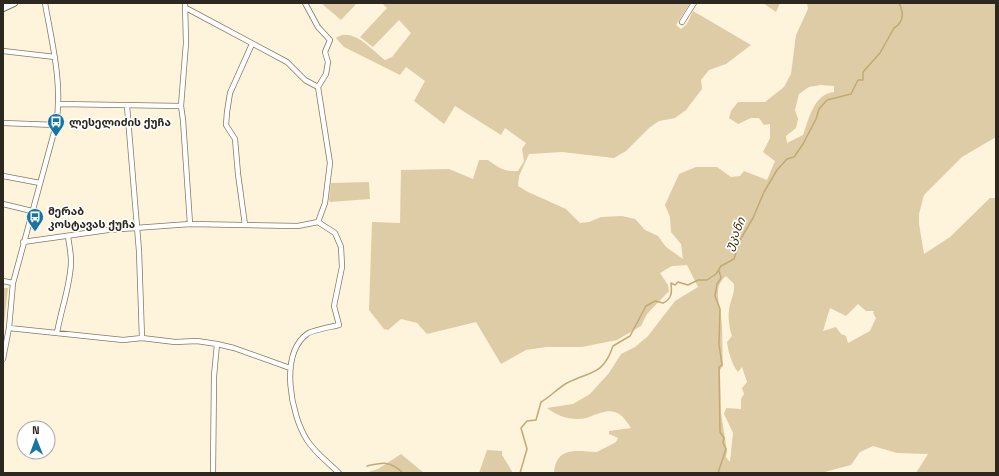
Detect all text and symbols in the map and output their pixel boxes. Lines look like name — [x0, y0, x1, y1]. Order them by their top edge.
bus stop icon: ლესელიძის ქუჩა — [46, 112, 66, 137]
place label: ლესელიძის ქუჩა — [69, 115, 171, 129]
place label: მერაბ კოსტავას ქუჩა — [48, 204, 135, 231]
bus stop icon: მერაბ კოსტავას ქუჩა — [25, 207, 45, 232]
water label: უკანი — [721, 214, 750, 253]
north arrow — [16, 420, 56, 460]
text: N — [32, 423, 40, 437]

